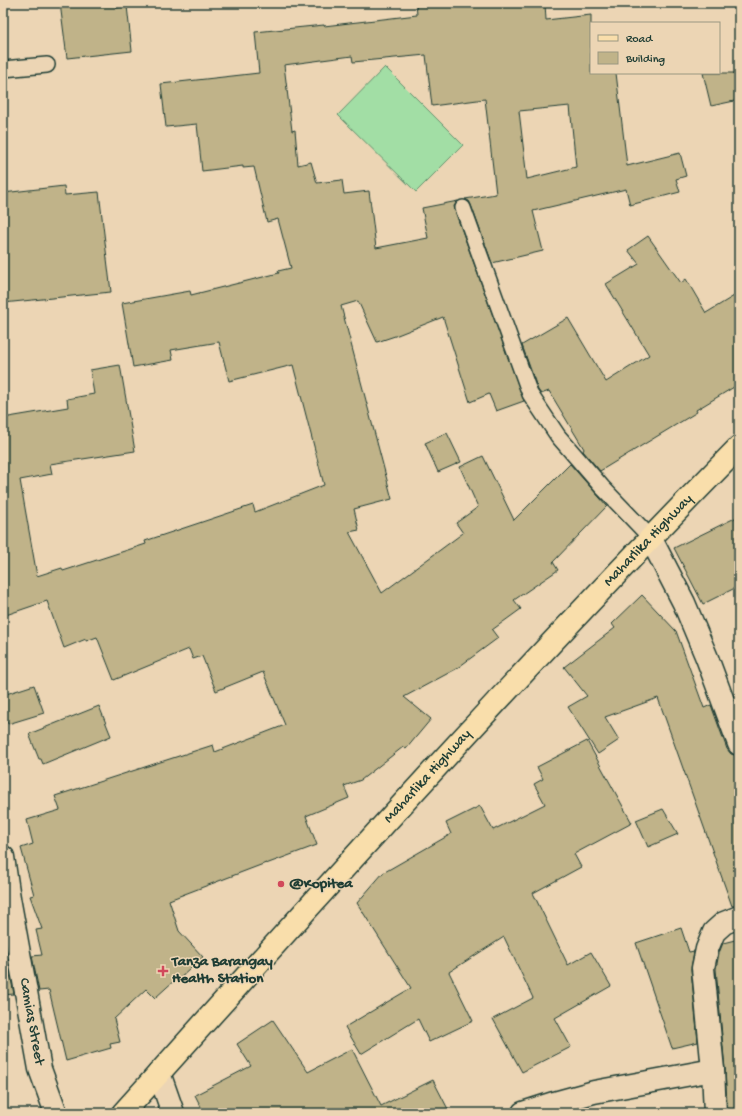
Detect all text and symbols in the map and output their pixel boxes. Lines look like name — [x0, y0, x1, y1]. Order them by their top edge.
legend — [590, 22, 720, 74]
text: Road — [626, 33, 653, 47]
text: Building — [625, 53, 665, 67]
street label: Maharlika Highway — [600, 490, 697, 591]
street label: Maharlika Highway — [380, 725, 476, 827]
place label: @Kopitea — [289, 875, 353, 893]
marker: @Kopitea — [276, 879, 286, 889]
place label: Tanza Barangay Health Station — [171, 953, 273, 988]
marker: Tanza Barangay Health Station — [157, 965, 169, 977]
street label: Camias Street — [15, 977, 48, 1068]

